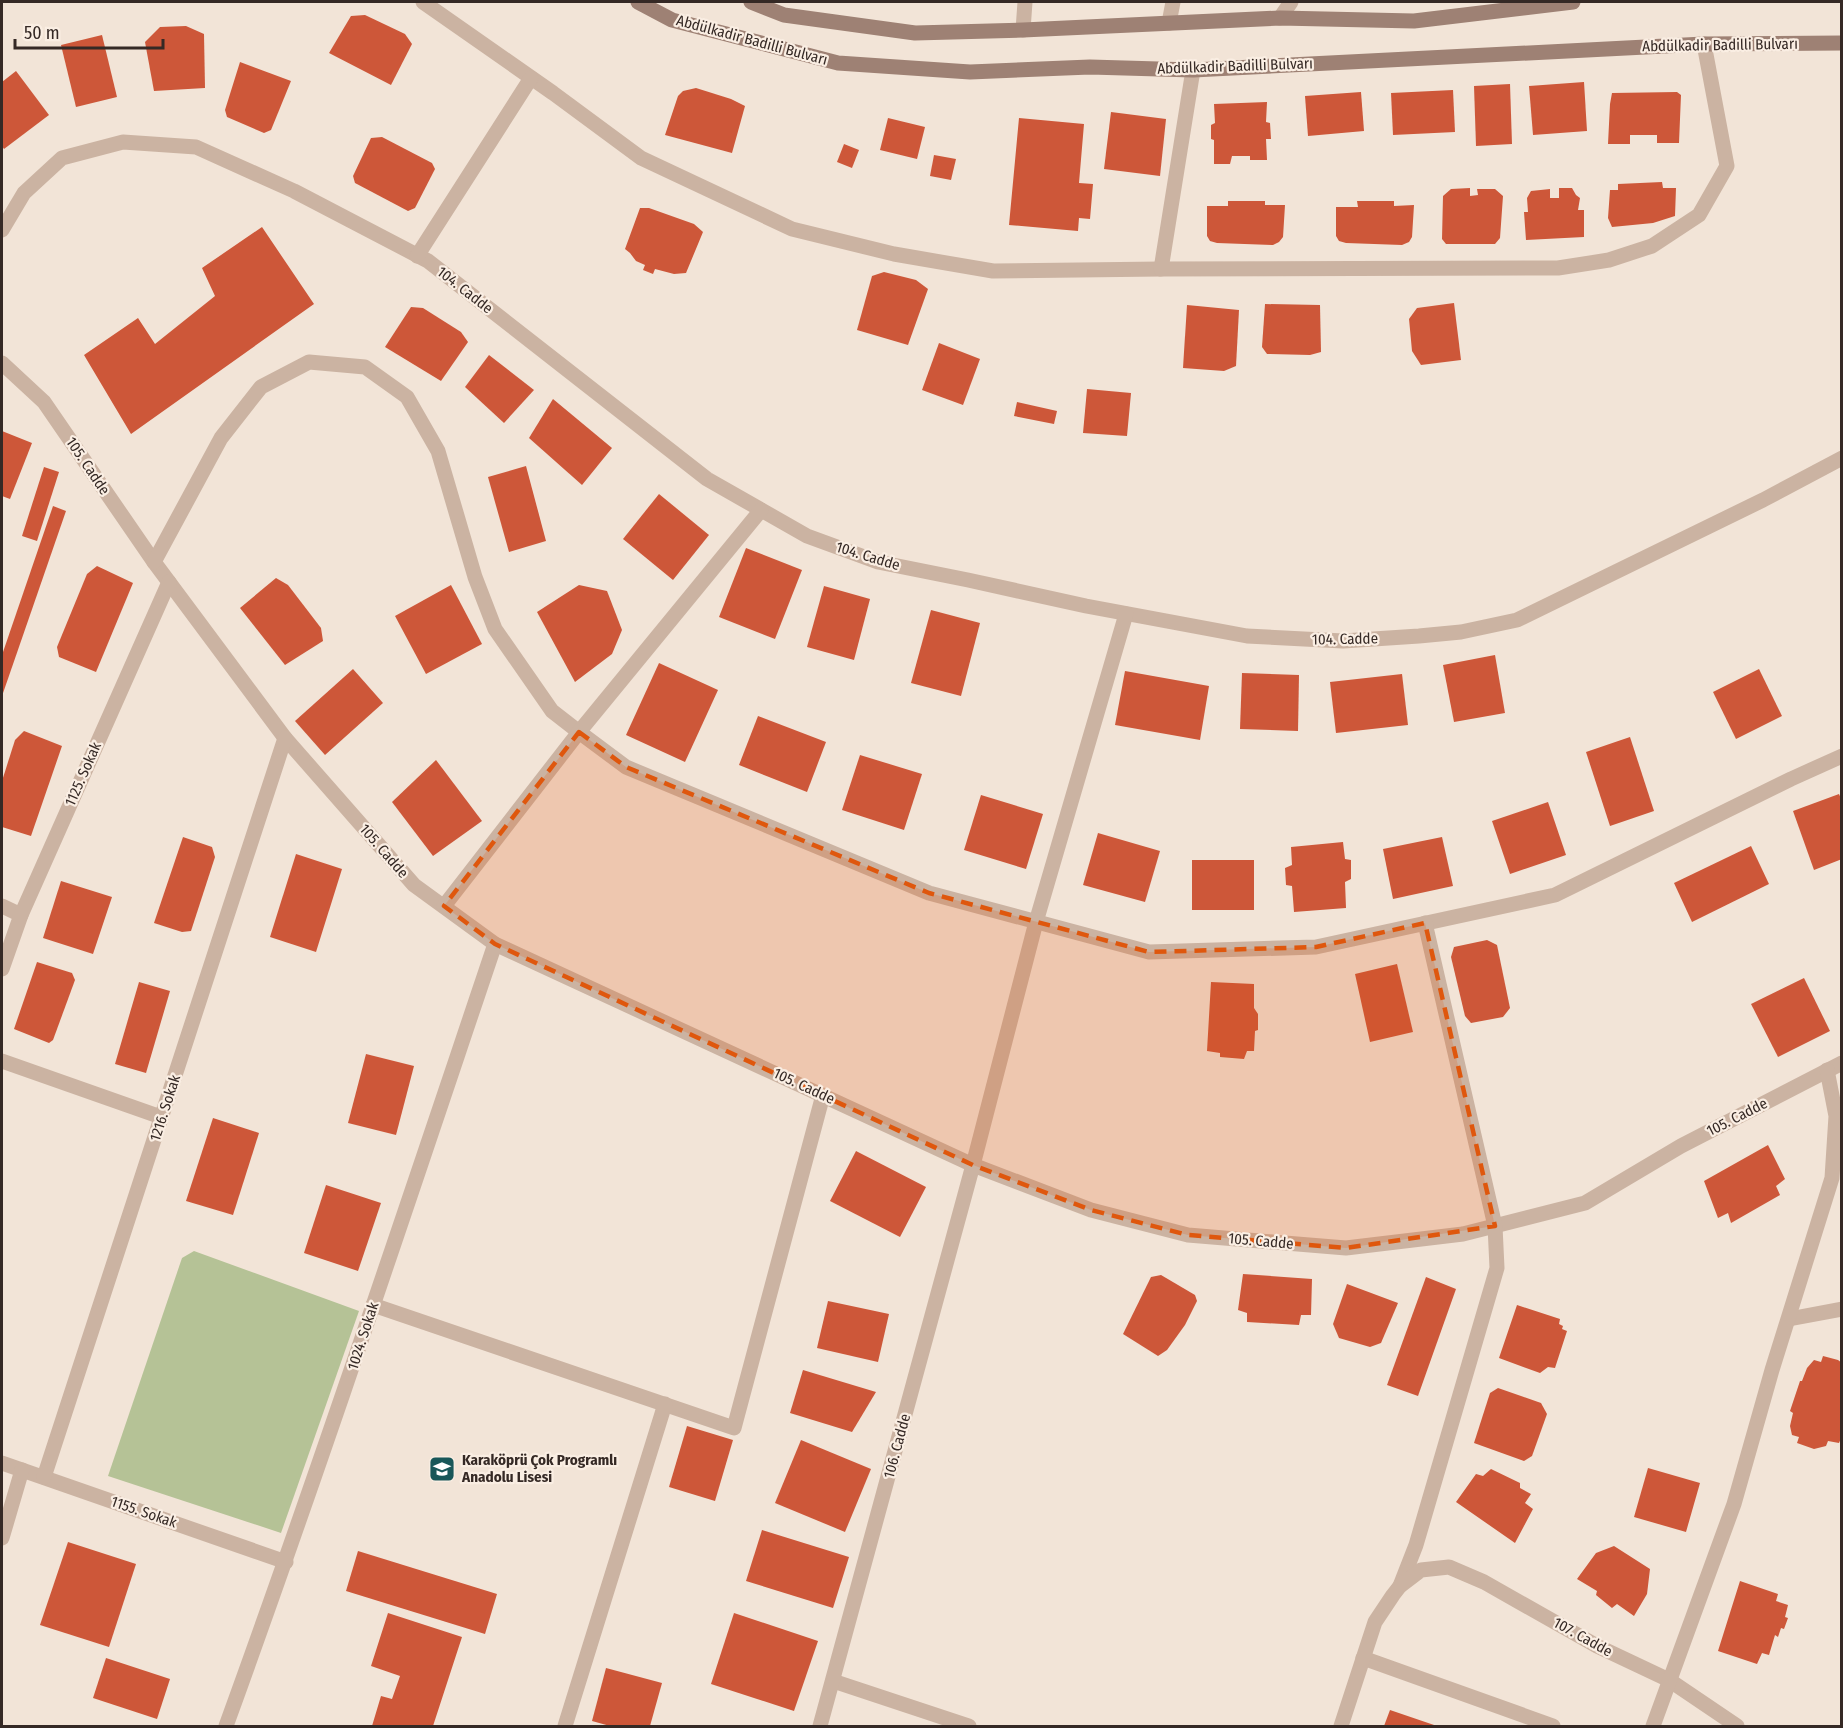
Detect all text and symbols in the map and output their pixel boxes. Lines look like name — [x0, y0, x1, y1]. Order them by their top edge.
street label: Abdülkadir Badilli Bulvarı — [674, 11, 830, 69]
scale bar — [15, 12, 164, 50]
text: 50 m — [24, 22, 60, 44]
street label: Abdülkadir Badilli Bulvarı — [1642, 35, 1798, 55]
street label: Abdülkadir Badilli Bulvarı — [1157, 54, 1313, 78]
street label: 104. Cadde — [433, 263, 497, 317]
street label: 105. Cadde — [62, 434, 114, 498]
street label: 104. Cadde — [834, 538, 902, 574]
street label: 104. Cadde — [1312, 629, 1378, 649]
street label: 1125. Sokak — [61, 739, 105, 809]
street label: 105. Cadde — [356, 820, 412, 882]
street label: 105. Cadde — [770, 1064, 838, 1108]
street label: 1216. Sokak — [146, 1073, 184, 1143]
street label: 105. Cadde — [1704, 1094, 1770, 1140]
street label: 105. Cadde — [1228, 1229, 1294, 1253]
street label: 1024. Sokak — [344, 1300, 382, 1372]
street label: 106. Cadde — [880, 1412, 914, 1480]
place label: Karaköprü Çok Programlı Anadolu Lisesi — [461, 1451, 617, 1486]
school or university icon: Karaköprü Çok Programlı Anadolu Lisesi — [427, 1454, 457, 1484]
street label: 1155. Sokak — [109, 1492, 179, 1532]
street label: 107. Cadde — [1550, 1613, 1616, 1661]

